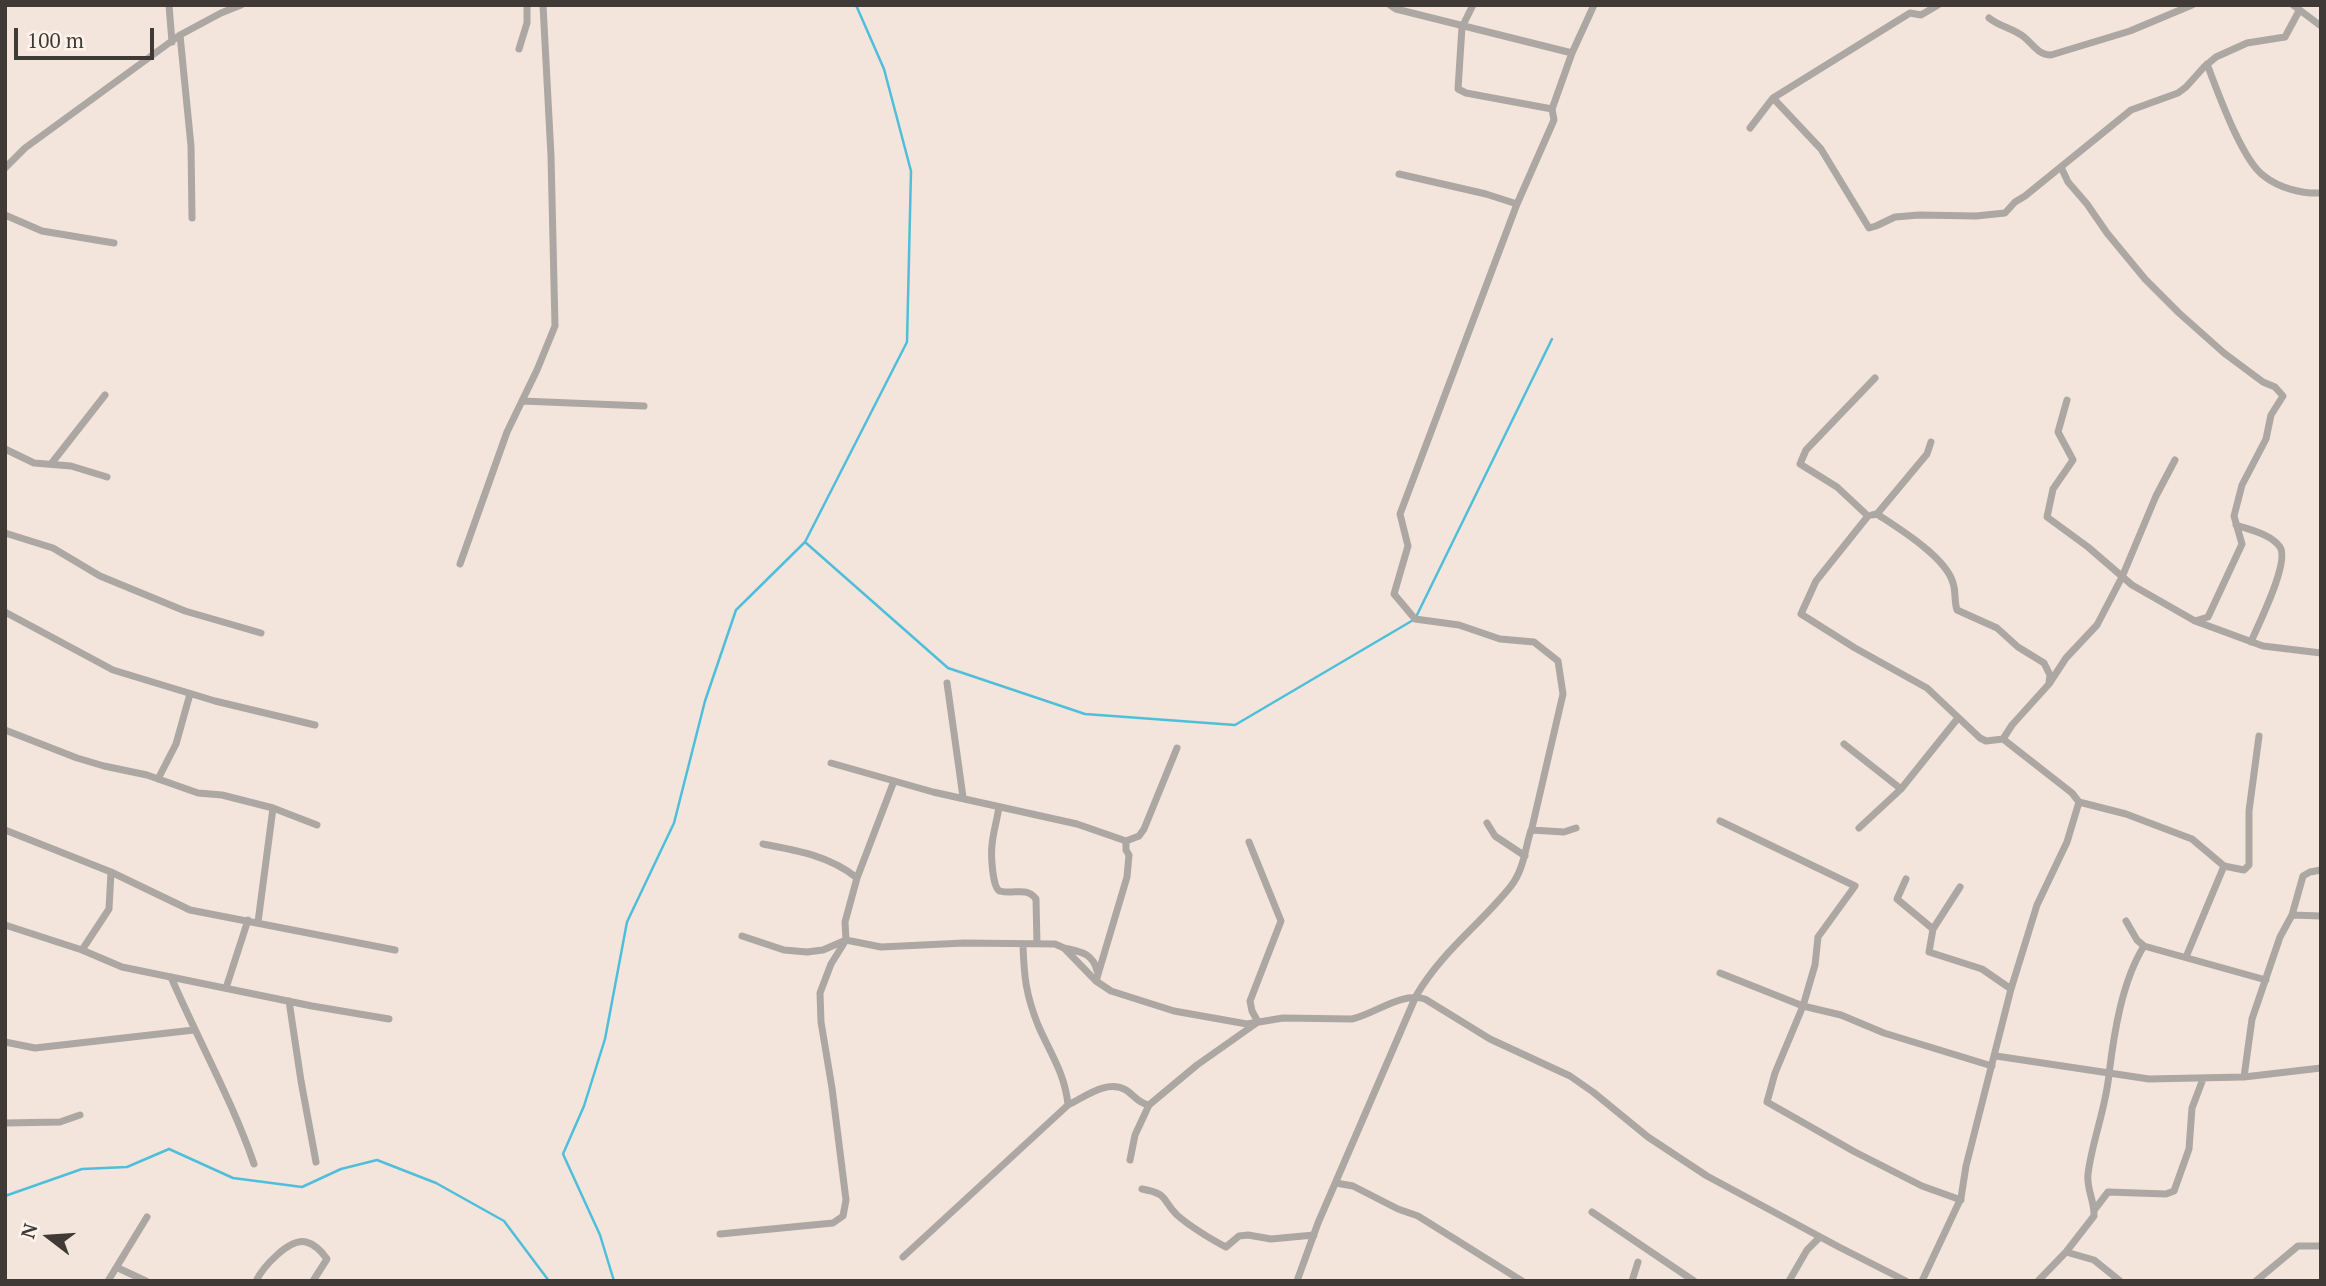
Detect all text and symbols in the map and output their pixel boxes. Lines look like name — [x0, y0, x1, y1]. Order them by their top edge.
scale bar — [18, 14, 158, 58]
text: 100 m — [27, 26, 84, 54]
north arrow — [14, 1202, 84, 1272]
text: N — [14, 1220, 42, 1241]

